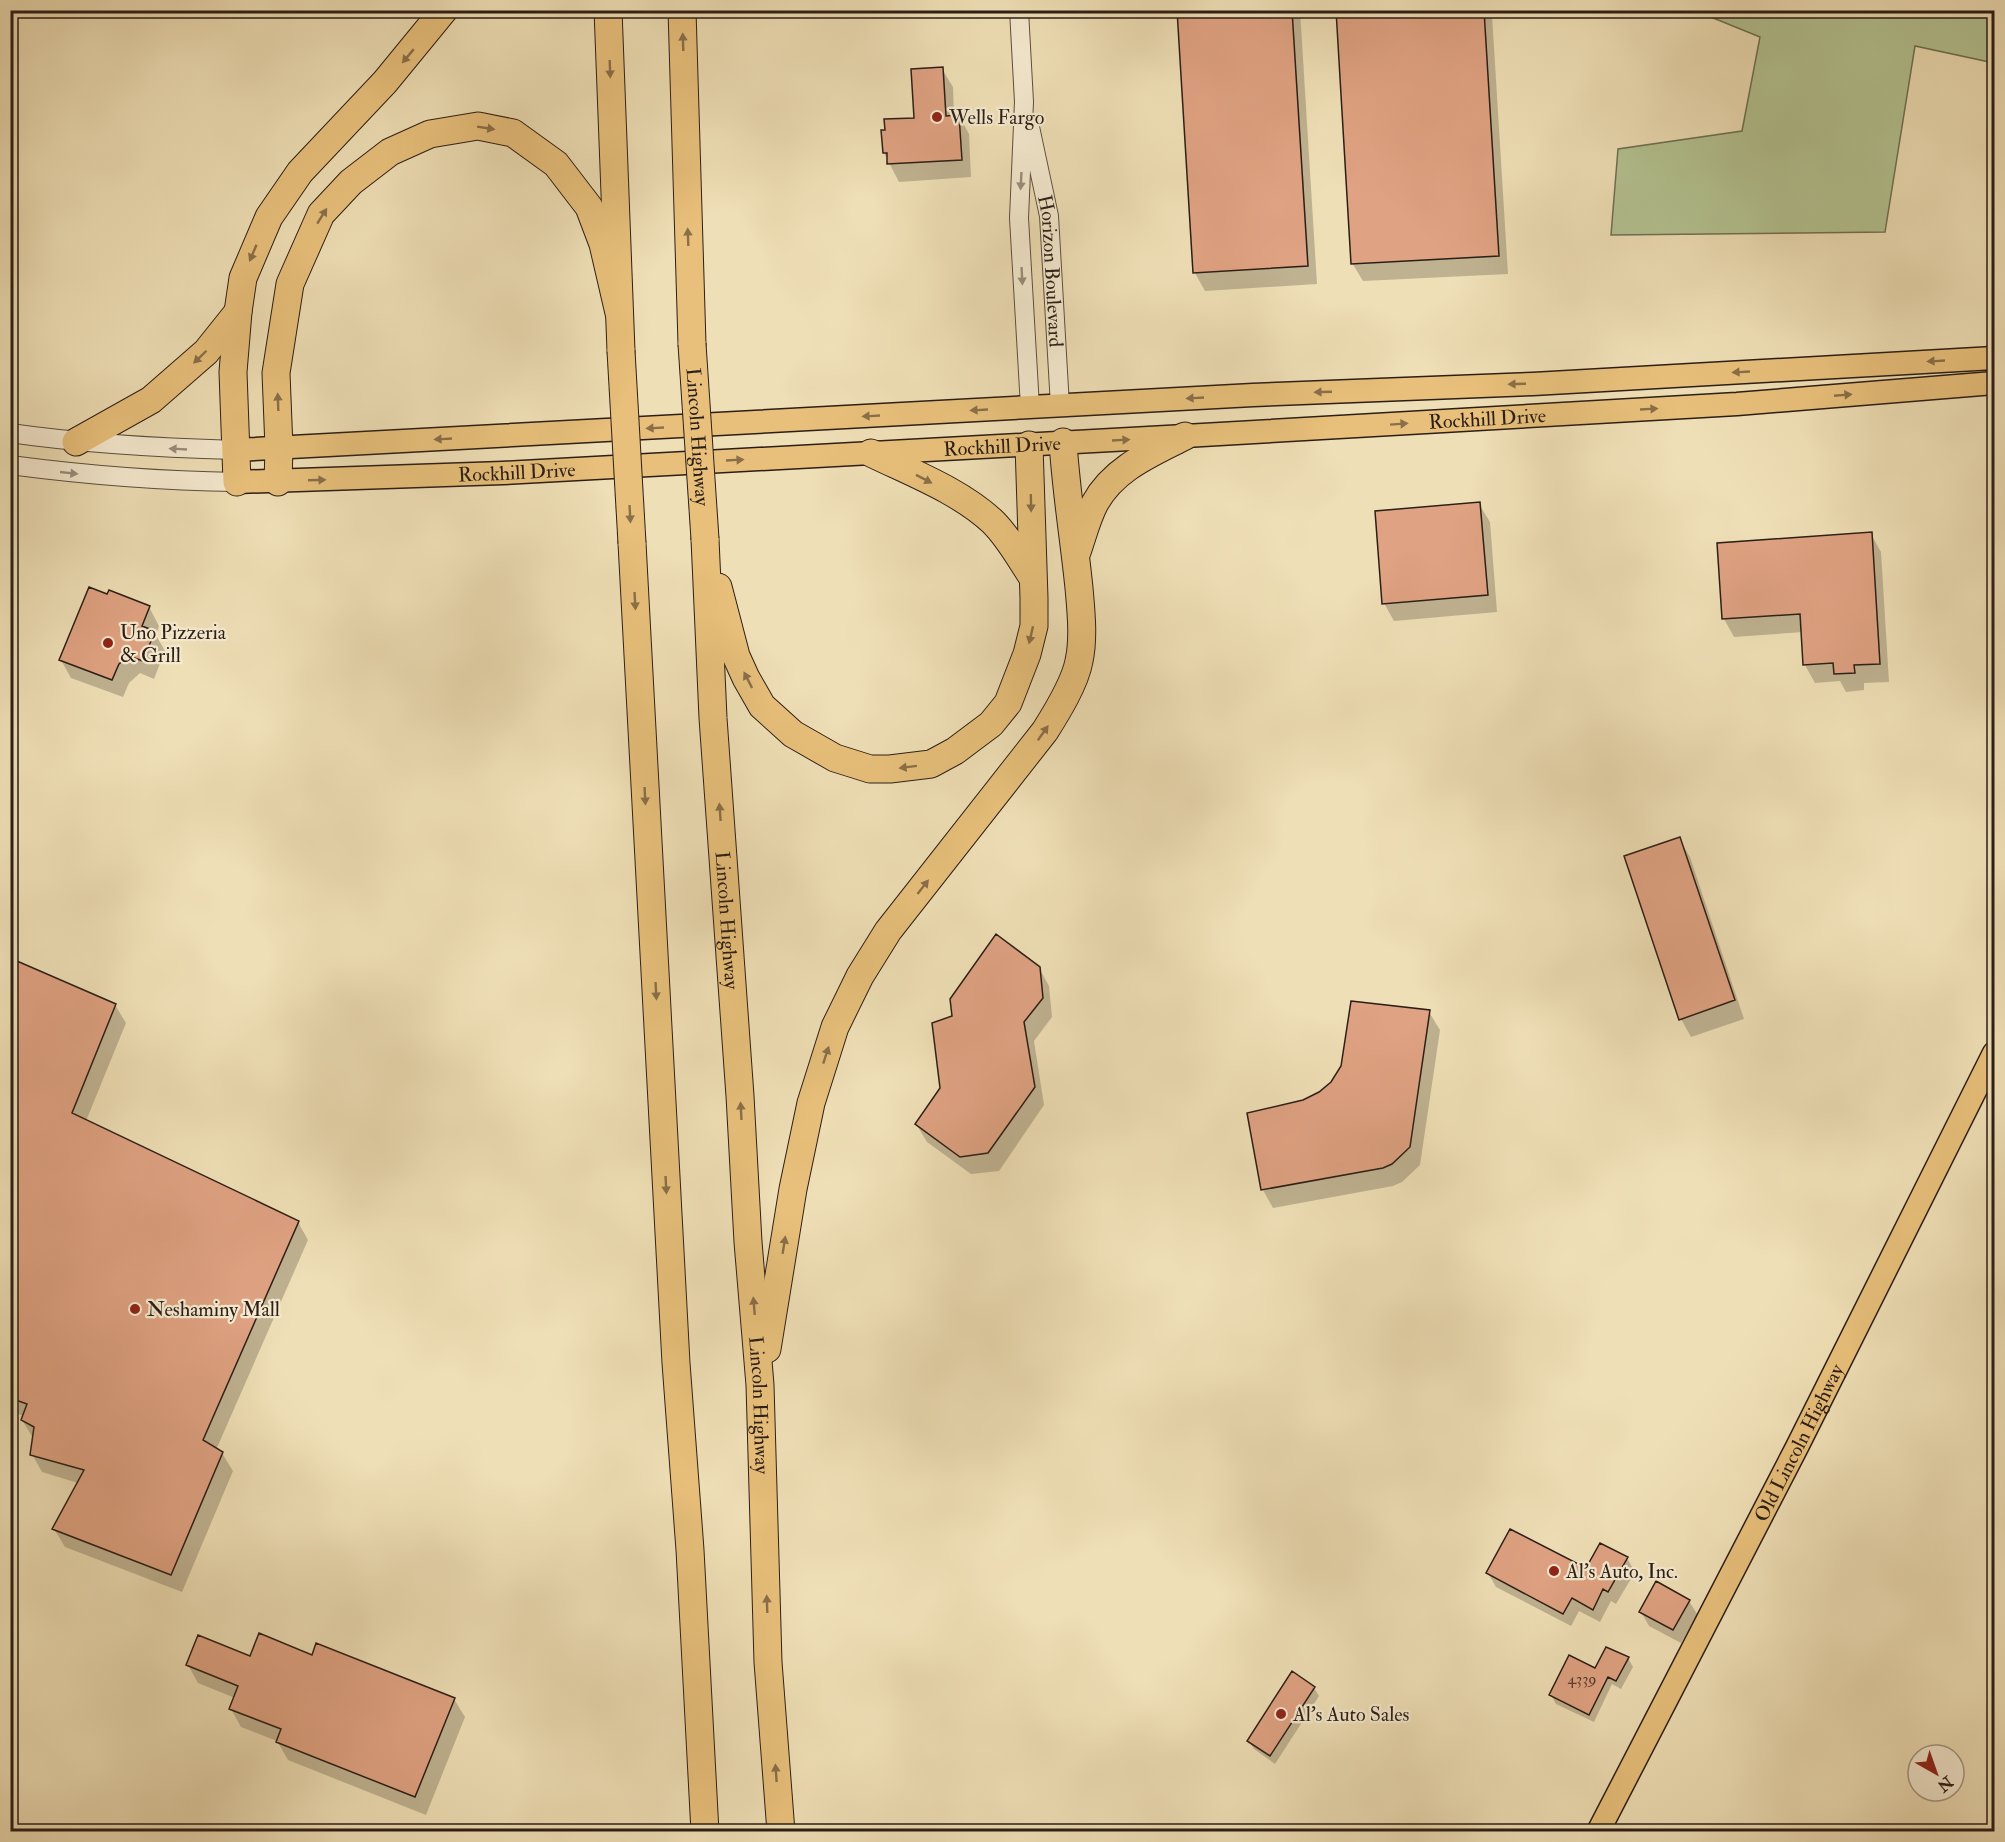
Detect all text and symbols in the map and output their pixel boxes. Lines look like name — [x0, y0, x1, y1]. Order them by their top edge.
one-way arrow — [678, 32, 687, 51]
one-way arrow — [401, 48, 414, 64]
one-way arrow — [605, 59, 615, 78]
place label: Wells Fargo — [948, 105, 1044, 130]
marker: Wells Fargo — [930, 110, 944, 124]
one-way arrow — [477, 124, 496, 133]
one-way arrow — [1016, 171, 1025, 190]
street label: Horizon Boulevard — [1032, 192, 1069, 348]
one-way arrow — [316, 208, 327, 224]
one-way arrow — [683, 227, 693, 246]
one-way arrow — [248, 245, 258, 263]
one-way arrow — [1017, 267, 1027, 286]
one-way arrow — [192, 350, 207, 364]
one-way arrow — [1927, 357, 1946, 366]
street label: Lincoln Highway — [681, 367, 715, 508]
one-way arrow — [1732, 367, 1751, 377]
one-way arrow — [1508, 380, 1527, 389]
one-way arrow — [1313, 387, 1332, 397]
one-way arrow — [1834, 390, 1853, 400]
one-way arrow — [273, 393, 282, 412]
one-way arrow — [1185, 394, 1204, 403]
street label: Rockhill Drive — [1428, 403, 1547, 434]
one-way arrow — [1639, 404, 1658, 413]
one-way arrow — [970, 405, 989, 415]
one-way arrow — [861, 411, 880, 420]
one-way arrow — [1389, 419, 1408, 428]
one-way arrow — [646, 423, 665, 432]
street label: Rockhill Drive — [943, 430, 1061, 462]
one-way arrow — [434, 435, 453, 444]
one-way arrow — [1112, 435, 1131, 444]
one-way arrow — [168, 444, 187, 453]
one-way arrow — [726, 456, 745, 465]
street label: Rockhill Drive — [458, 457, 576, 487]
one-way arrow — [59, 468, 78, 478]
one-way arrow — [915, 474, 932, 484]
one-way arrow — [307, 476, 326, 485]
one-way arrow — [1026, 493, 1035, 512]
one-way arrow — [626, 505, 635, 524]
one-way arrow — [630, 592, 640, 611]
place label: Uno Pizzeria & Grill — [120, 620, 227, 668]
one-way arrow — [1026, 626, 1036, 645]
marker: Uno Pizzeria & Grill — [101, 636, 115, 650]
one-way arrow — [743, 671, 753, 689]
one-way arrow — [1037, 726, 1049, 742]
one-way arrow — [898, 763, 917, 772]
one-way arrow — [641, 786, 650, 805]
one-way arrow — [715, 803, 724, 822]
street label: Lincoln Highway — [710, 850, 745, 991]
one-way arrow — [916, 879, 928, 894]
one-way arrow — [651, 981, 660, 1000]
one-way arrow — [822, 1046, 831, 1064]
one-way arrow — [736, 1102, 746, 1121]
one-way arrow — [662, 1176, 671, 1195]
one-way arrow — [780, 1235, 789, 1254]
one-way arrow — [749, 1296, 759, 1315]
place label: Neshaminy Mall — [147, 1297, 280, 1322]
marker: Neshaminy Mall — [128, 1302, 142, 1316]
street label: Lincoln Highway — [743, 1335, 775, 1476]
street label: Old Lincoln Highway — [1748, 1359, 1850, 1526]
place label: Al's Auto, Inc. — [1565, 1559, 1678, 1584]
marker: Al's Auto, Inc. — [1547, 1564, 1561, 1578]
one-way arrow — [762, 1595, 771, 1614]
house number: 4339 — [1567, 1669, 1597, 1689]
place label: Al's Auto Sales — [1292, 1702, 1410, 1727]
marker: Al's Auto Sales — [1274, 1707, 1288, 1721]
north arrow — [1906, 1743, 1966, 1803]
one-way arrow — [772, 1764, 781, 1783]
text: N — [1933, 1771, 1958, 1796]

